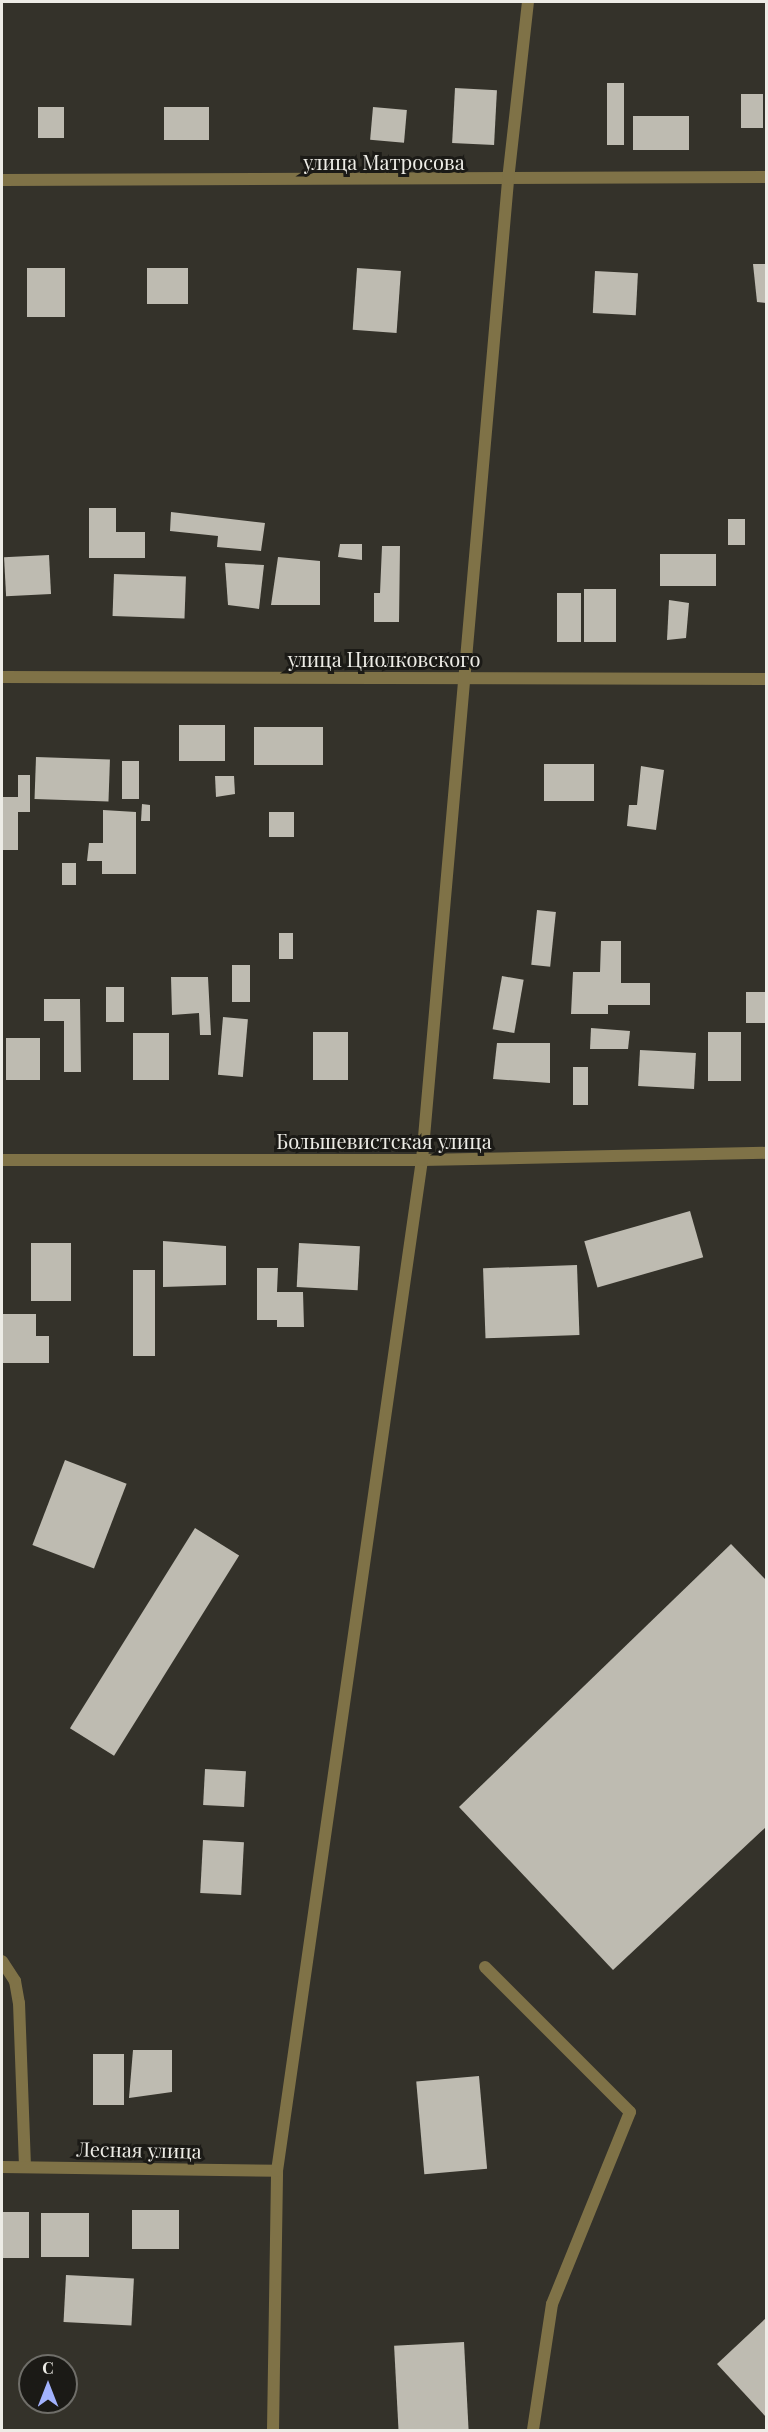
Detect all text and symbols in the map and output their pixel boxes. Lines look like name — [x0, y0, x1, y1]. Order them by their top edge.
street label: улица Матросова — [303, 149, 465, 173]
street label: улица Циолковского — [288, 646, 480, 670]
street label: Большевистская улица — [276, 1128, 492, 1152]
street label: Лесная улица — [76, 2136, 202, 2162]
north arrow — [18, 2354, 78, 2414]
text: С — [42, 2357, 54, 2378]

